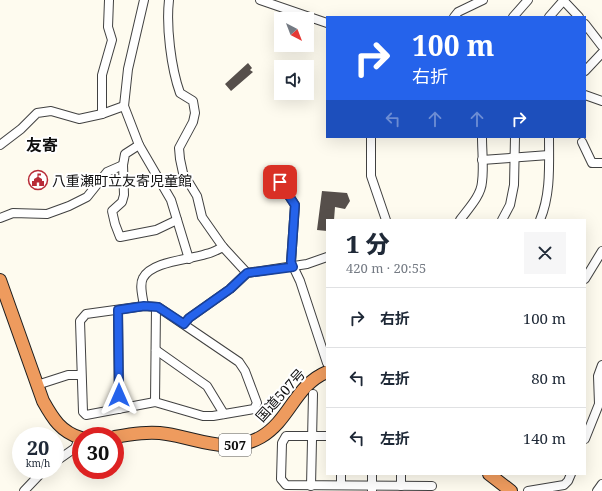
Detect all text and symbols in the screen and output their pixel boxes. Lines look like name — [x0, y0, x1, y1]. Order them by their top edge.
north arrow — [274, 12, 314, 52]
map controls — [274, 12, 314, 100]
text: 100 m — [412, 26, 494, 64]
icon: right — [346, 32, 398, 84]
button: sound — [274, 60, 314, 100]
text: 右折 — [412, 64, 448, 88]
icon: left — [382, 108, 404, 130]
icon: ahead — [424, 108, 446, 130]
icon: ahead — [466, 108, 488, 130]
icon: right — [508, 108, 530, 130]
district label: 友寄 — [26, 134, 58, 156]
pin — [263, 165, 297, 199]
public building icon: 八重瀬町立友寄児童館 — [27, 169, 49, 191]
place label: 八重瀬町立友寄児童館 — [52, 171, 192, 190]
icon: arrive — [269, 171, 291, 193]
text: 1 分 — [346, 227, 390, 260]
button: close — [524, 232, 566, 274]
text: 420 m · 20:55 — [346, 259, 426, 277]
icon: right — [346, 307, 368, 329]
text: 右折 — [380, 308, 410, 328]
text: 100 m — [523, 308, 566, 328]
street label: 国道507号 — [251, 364, 309, 426]
icon: left — [346, 367, 368, 389]
text: 左折 — [380, 368, 410, 388]
text: 80 m — [531, 368, 566, 388]
position arrow — [98, 374, 140, 416]
speed limit sign: 30 — [72, 427, 124, 479]
icon: left — [346, 427, 368, 449]
text: 左折 — [380, 428, 410, 448]
text: 140 m — [523, 428, 566, 448]
text: 20 — [27, 434, 49, 461]
road number: 507 — [219, 434, 251, 456]
text: km/h — [26, 456, 50, 470]

